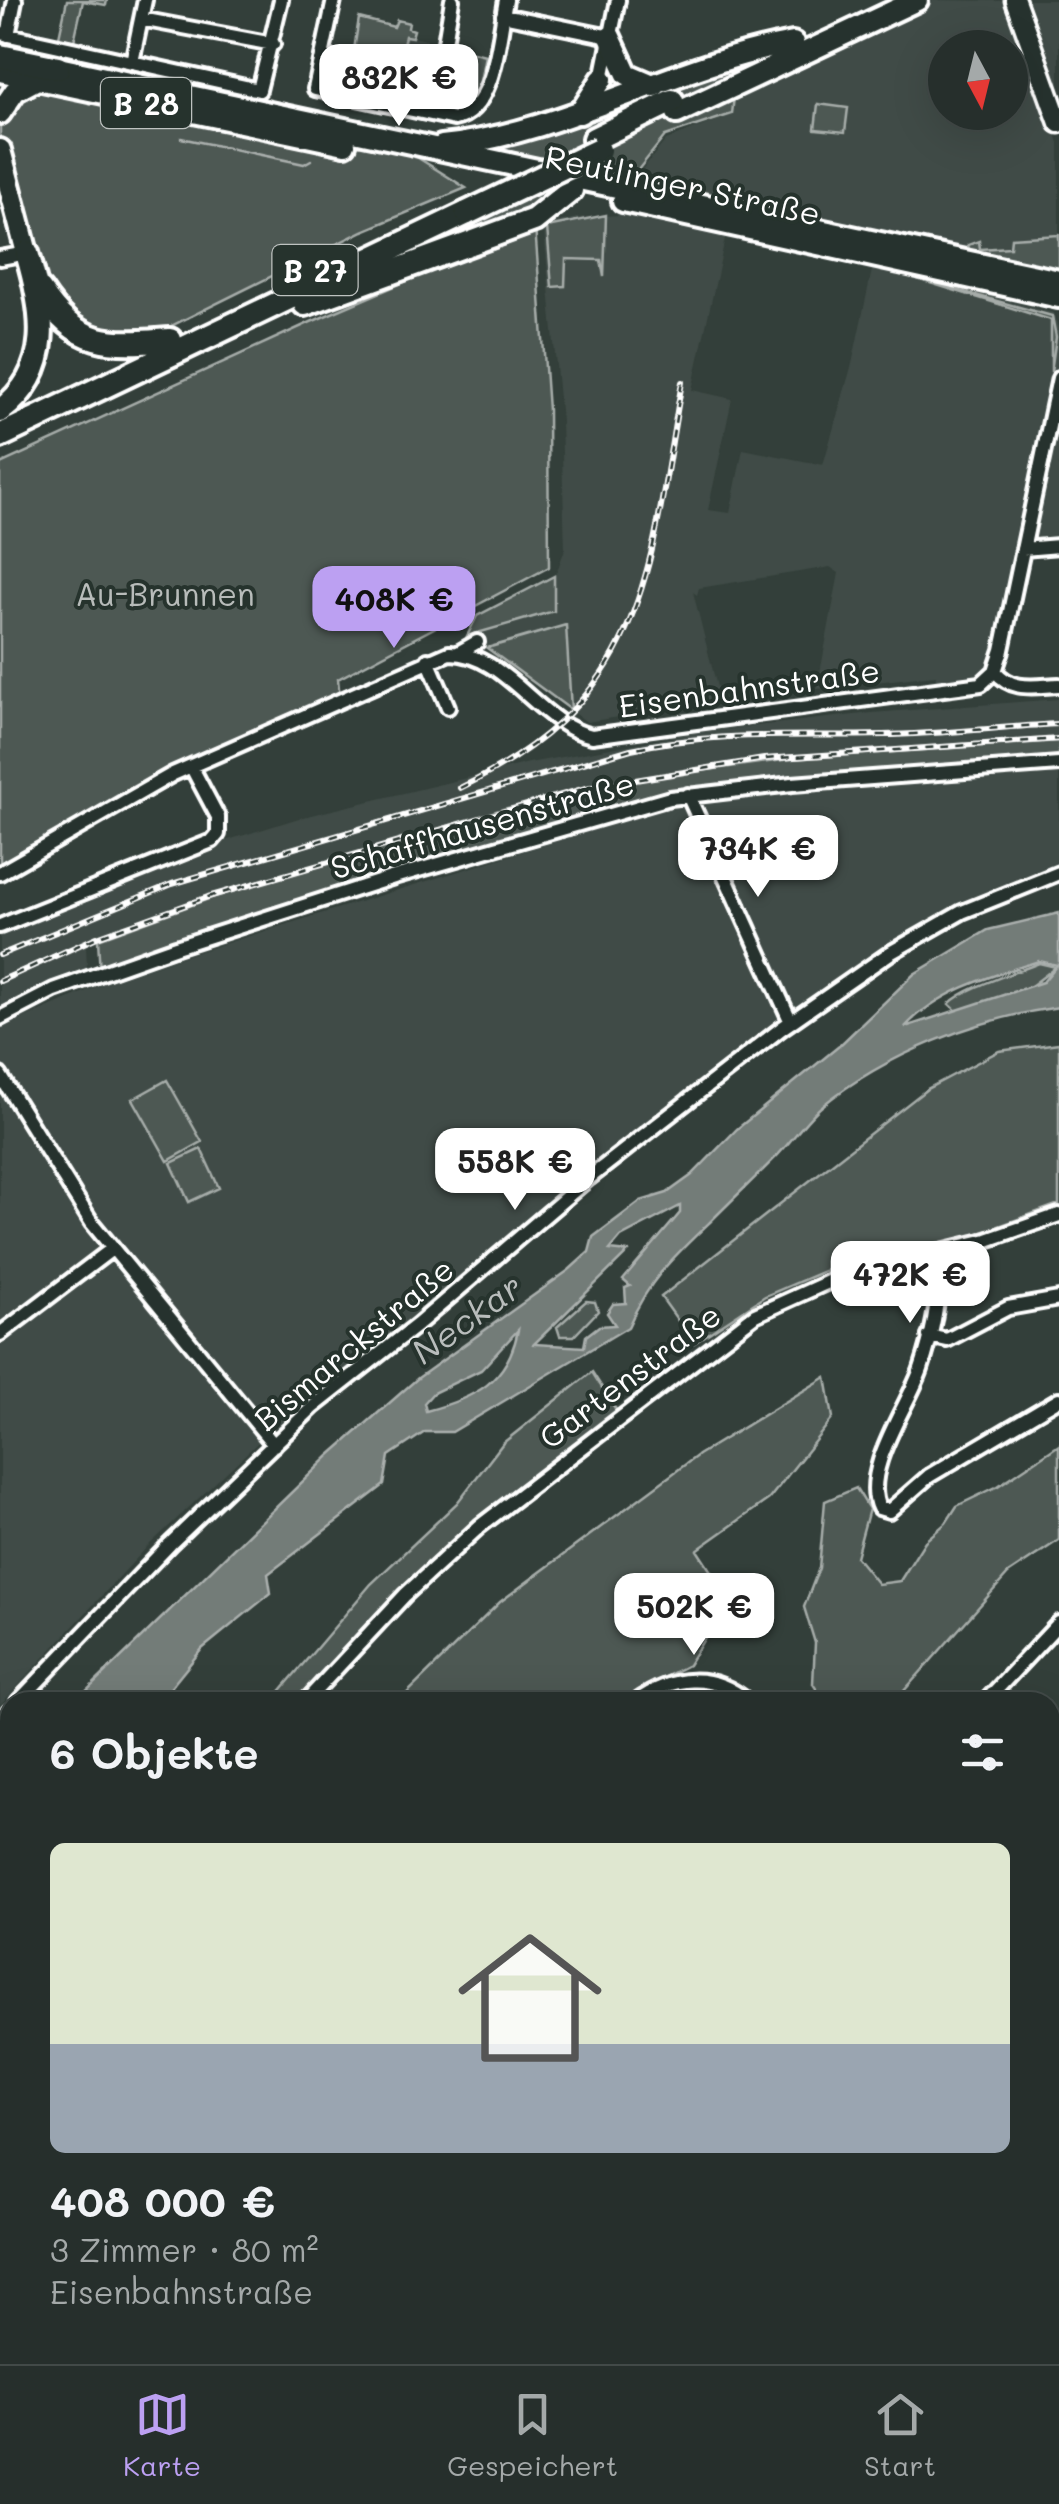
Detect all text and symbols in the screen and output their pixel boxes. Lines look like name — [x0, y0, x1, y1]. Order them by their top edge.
north arrow — [928, 30, 1028, 130]
map controls — [928, 30, 1028, 130]
pin: 832K € — [318, 44, 480, 129]
text: 832K € — [341, 55, 457, 97]
road number: B 28 — [101, 78, 191, 128]
street label: Reutlinger Straße — [542, 134, 824, 234]
road number: B 27 — [272, 245, 358, 295]
pin: 408K € — [313, 566, 475, 651]
park label: Au-Brunnen — [75, 572, 255, 614]
text: 408K € — [334, 577, 454, 619]
street label: Eisenbahnstraße — [616, 648, 882, 726]
street label: Schaffhausenstraße — [325, 761, 639, 887]
pin: 734K € — [677, 815, 839, 900]
text: 734K € — [700, 826, 816, 868]
pin: 558K € — [434, 1128, 596, 1213]
text: 558K € — [457, 1139, 573, 1181]
pin: 472K € — [829, 1241, 991, 1326]
street label: Bismarckstraße — [244, 1247, 462, 1439]
text: 472K € — [853, 1252, 967, 1294]
water label: Neckar — [401, 1262, 531, 1374]
street label: Gartenstraße — [530, 1293, 728, 1457]
pin: 502K € — [613, 1573, 775, 1658]
text: 502K € — [636, 1584, 752, 1626]
text: 6 Objekte — [50, 1725, 258, 1780]
icon: filters — [955, 1725, 1010, 1780]
icon: home — [440, 1908, 620, 2088]
text: 408 000 € — [50, 2173, 275, 2228]
text: 3 Zimmer · 80 m² — [50, 2228, 319, 2270]
text: Eisenbahnstraße — [50, 2270, 313, 2312]
tab: Karte — [123, 2387, 201, 2483]
tab: Gespeichert — [447, 2387, 618, 2483]
tab: Start — [864, 2387, 936, 2483]

